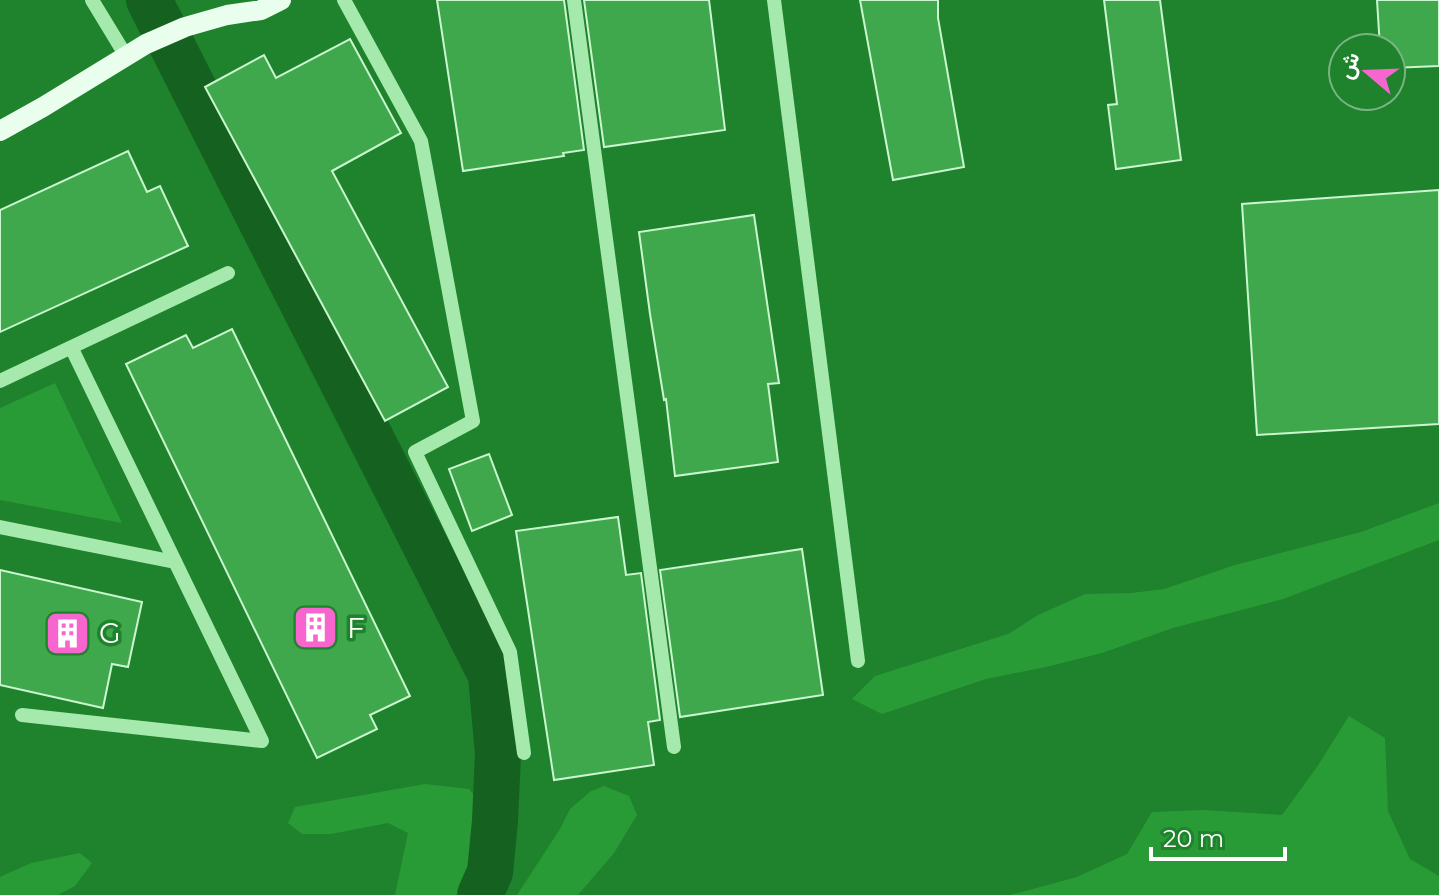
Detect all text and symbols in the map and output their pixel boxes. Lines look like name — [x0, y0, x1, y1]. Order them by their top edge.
north arrow — [1327, 32, 1407, 112]
text: ش — [1331, 49, 1366, 83]
building icon: F — [292, 604, 340, 652]
building icon: G — [44, 609, 92, 657]
place label: F — [347, 611, 365, 645]
place label: G — [99, 616, 121, 650]
scale bar — [1151, 811, 1285, 861]
text: 20 m — [1163, 824, 1224, 853]

